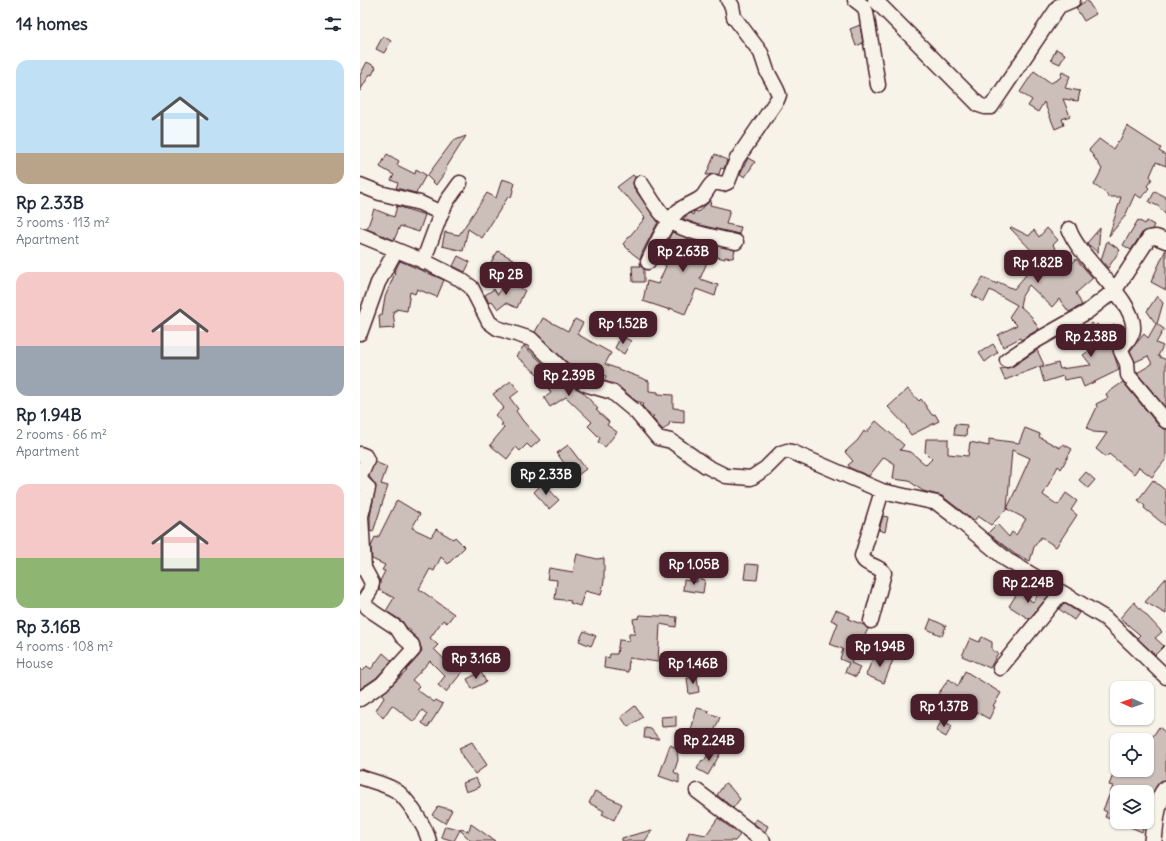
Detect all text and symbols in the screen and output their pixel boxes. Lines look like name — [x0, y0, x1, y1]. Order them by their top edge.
text: 14 homes — [16, 13, 88, 35]
icon: filters — [322, 13, 344, 35]
icon: home — [144, 86, 216, 158]
text: Rp 2.33B — [16, 192, 84, 214]
text: 3 rooms · 113 m² — [16, 214, 110, 231]
text: Apartment — [16, 231, 79, 248]
pin: Rp 2.63B — [642, 239, 724, 273]
text: Rp 2.63B — [657, 243, 709, 260]
pin: Rp 1.82B — [997, 250, 1079, 284]
text: Rp 1.82B — [1013, 254, 1063, 271]
pin: Rp 2B — [478, 262, 534, 296]
text: Rp 2B — [489, 266, 523, 283]
icon: home — [144, 298, 216, 370]
pin: Rp 1.52B — [582, 311, 664, 345]
text: Rp 1.52B — [598, 315, 648, 332]
pin: Rp 2.38B — [1050, 324, 1132, 358]
text: Rp 2.38B — [1065, 328, 1117, 345]
pin: Rp 2.39B — [528, 363, 610, 397]
text: Rp 2.39B — [543, 367, 595, 384]
text: Rp 1.94B — [16, 404, 82, 426]
text: 2 rooms · 66 m² — [16, 426, 107, 443]
text: Apartment — [16, 443, 79, 460]
pin: Rp 2.33B — [505, 462, 587, 496]
text: Rp 2.33B — [520, 466, 572, 483]
icon: home — [144, 510, 216, 582]
pin: Rp 1.05B — [653, 552, 735, 586]
text: Rp 1.05B — [668, 556, 720, 573]
pin: Rp 2.24B — [987, 570, 1069, 604]
text: Rp 2.24B — [1002, 574, 1054, 591]
text: Rp 3.16B — [16, 616, 81, 638]
pin: Rp 1.94B — [839, 634, 921, 668]
text: 4 rooms · 108 m² — [16, 638, 113, 655]
text: Rp 1.94B — [855, 638, 905, 655]
pin: Rp 3.16B — [435, 646, 517, 680]
text: Rp 3.16B — [451, 650, 501, 667]
pin: Rp 1.46B — [652, 651, 734, 685]
text: House — [16, 655, 53, 672]
text: Rp 1.46B — [668, 655, 718, 672]
north arrow — [1110, 681, 1154, 725]
map controls — [1110, 681, 1154, 829]
pin: Rp 1.37B — [903, 694, 985, 728]
text: Rp 1.37B — [920, 698, 968, 715]
pin: Rp 2.24B — [668, 728, 750, 762]
text: Rp 2.24B — [683, 732, 735, 749]
button: locate — [1110, 733, 1154, 777]
button: layers — [1110, 785, 1154, 829]

